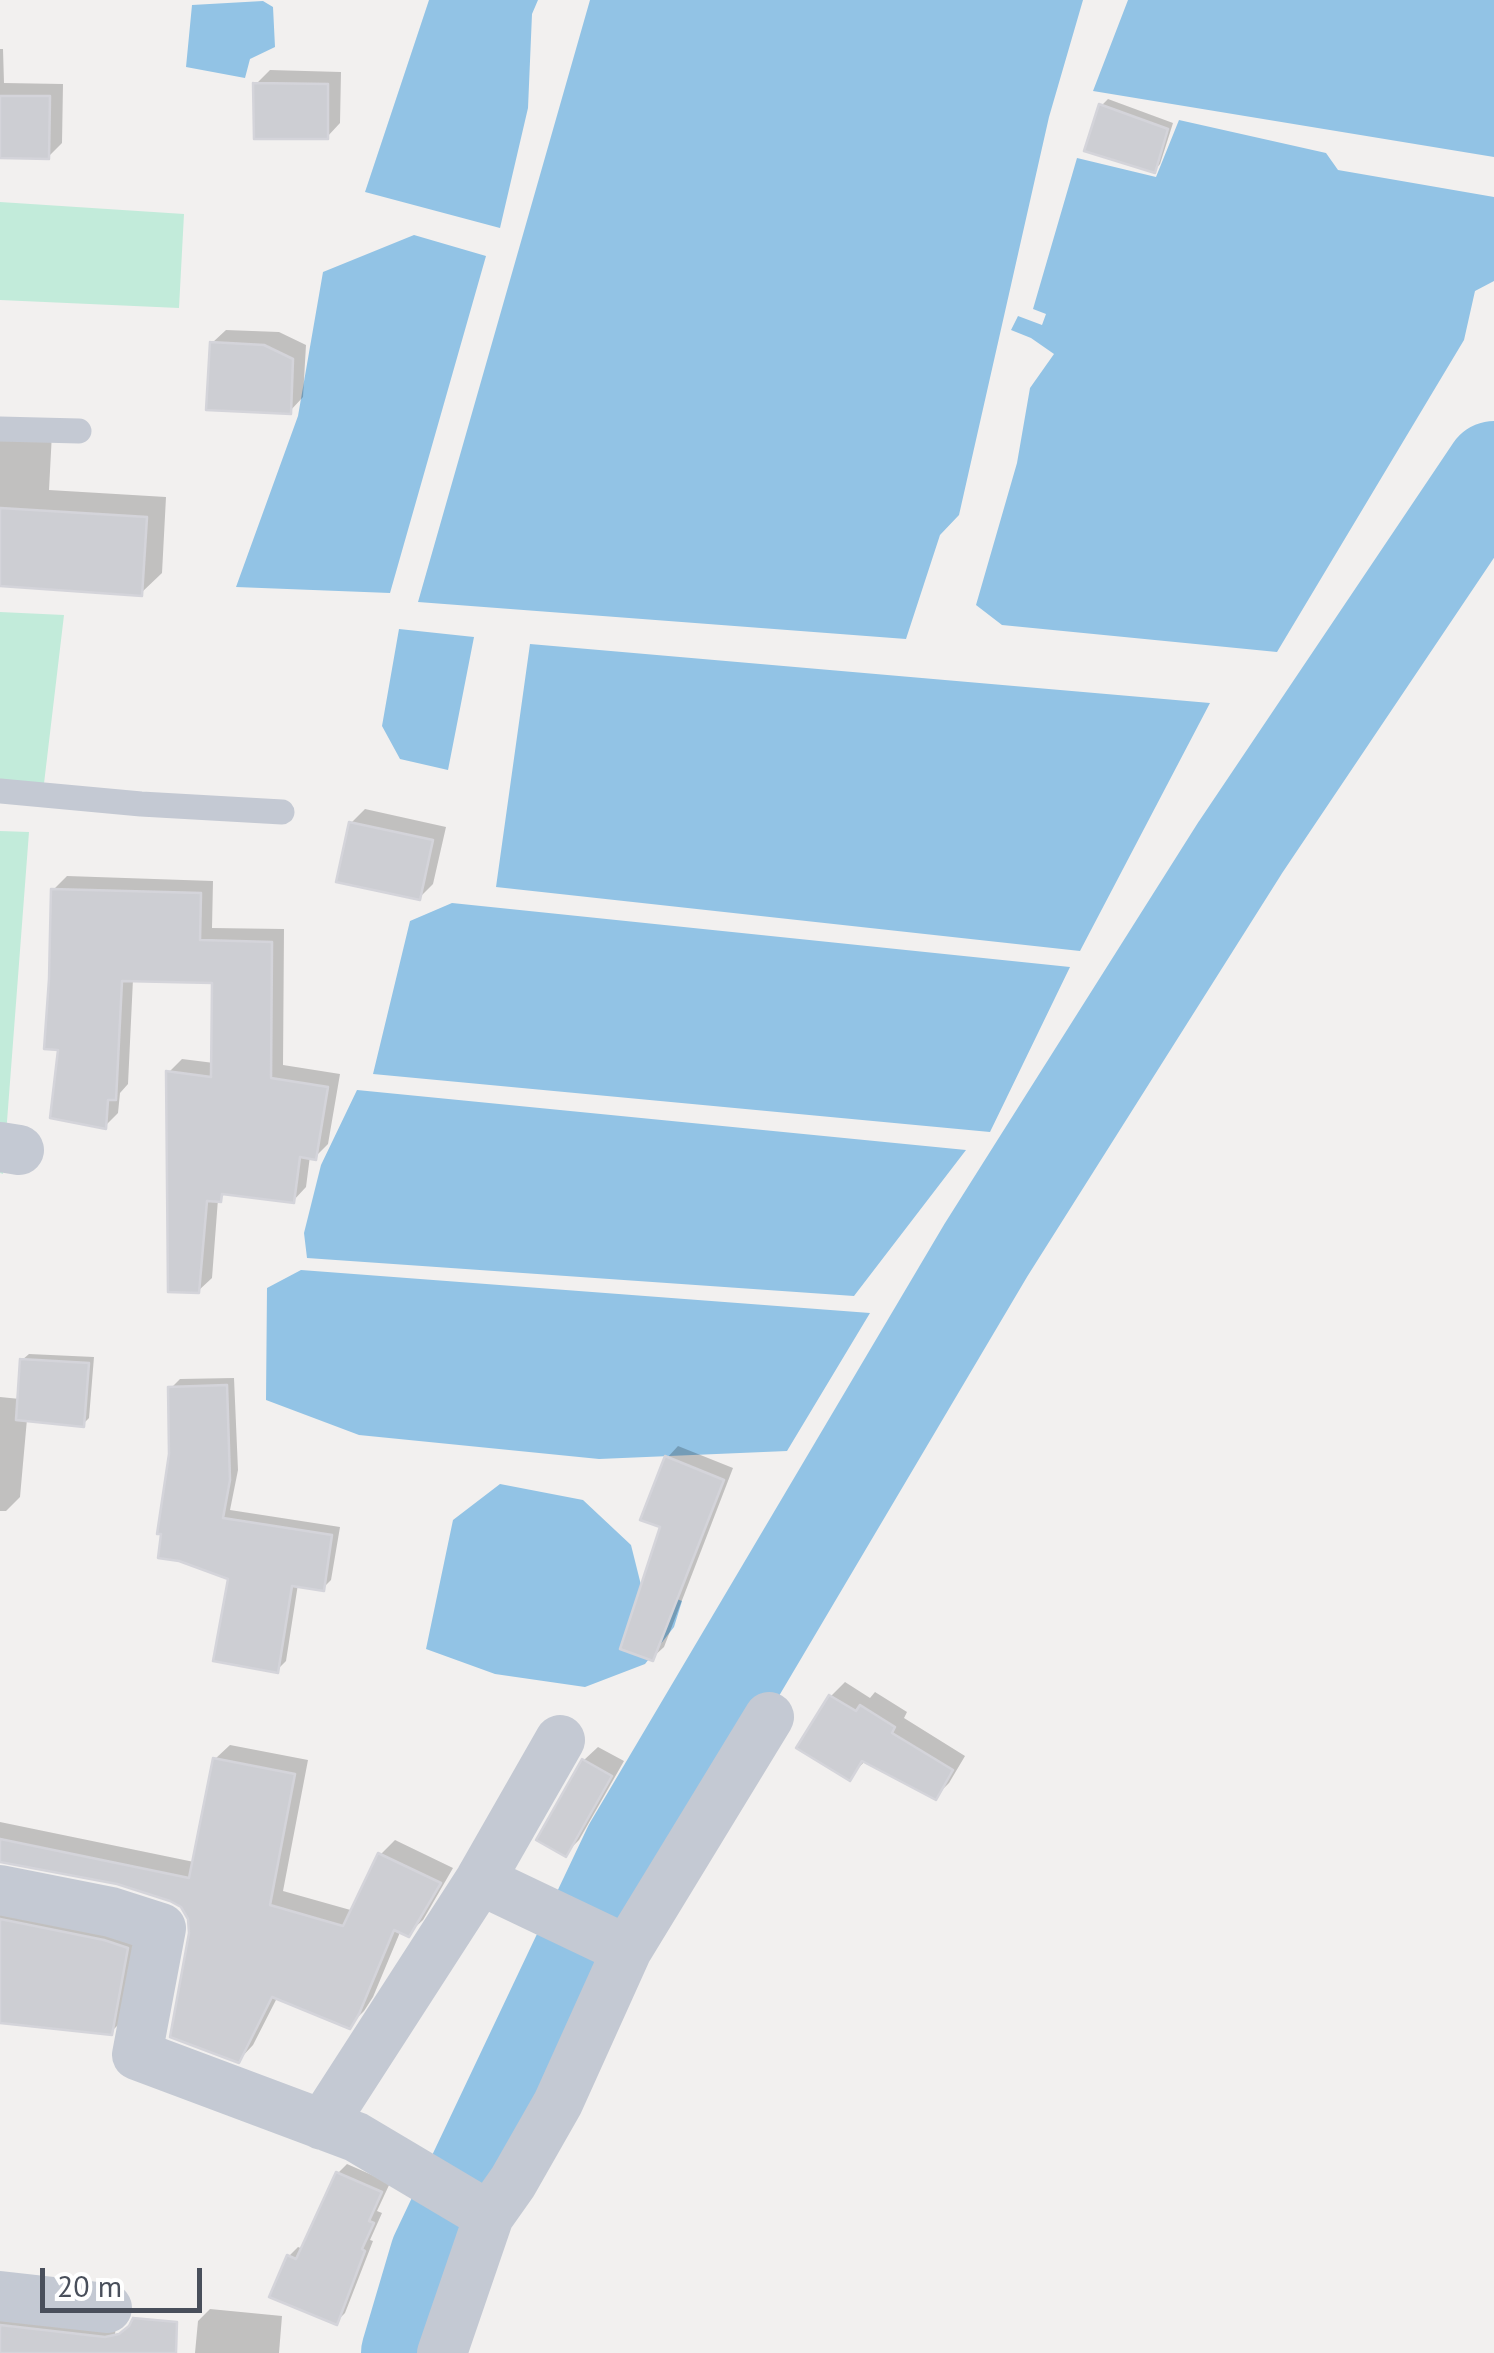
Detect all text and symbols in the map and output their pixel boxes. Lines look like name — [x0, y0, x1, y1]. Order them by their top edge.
scale bar — [45, 2248, 208, 2310]
text: 20 m — [57, 2266, 122, 2305]

